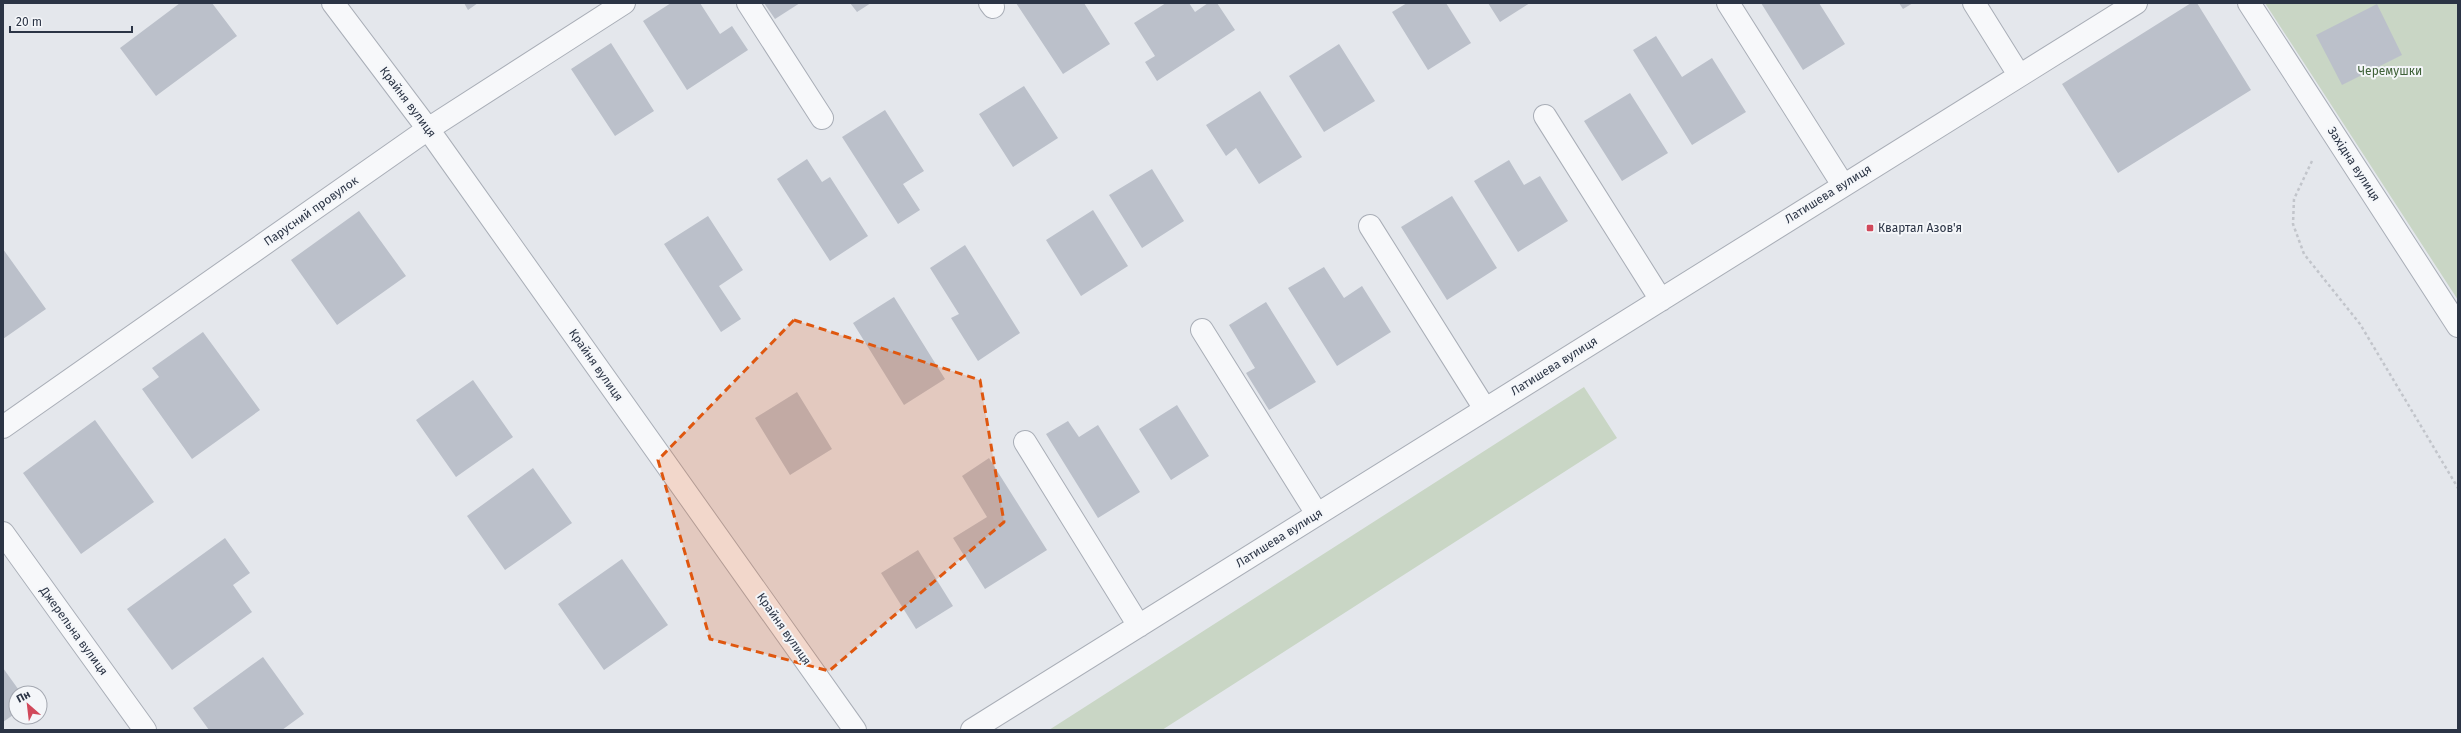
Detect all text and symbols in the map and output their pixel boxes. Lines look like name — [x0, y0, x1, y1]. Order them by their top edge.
scale bar — [10, 8, 132, 34]
text: 20 m — [16, 15, 42, 29]
street label: Крайня вулиця — [377, 64, 439, 140]
park label: Черемушки — [2358, 64, 2422, 78]
street label: Західна вулиця — [2325, 124, 2383, 204]
street label: Латишева вулиця — [1782, 162, 1874, 226]
street label: Парусний провулок — [261, 173, 361, 249]
place label: Квартал Азов'я — [1878, 221, 1962, 235]
marker: Квартал Азов'я — [1865, 223, 1875, 233]
street label: Крайня вулиця — [566, 326, 626, 404]
street label: Латишева вулиця — [1508, 334, 1600, 398]
street label: Латишева вулиця — [1233, 506, 1325, 570]
street label: Джерельна вулиця — [37, 583, 111, 678]
street label: Крайня вулиця — [754, 590, 814, 668]
north arrow — [8, 685, 48, 725]
text: Пн — [14, 688, 33, 706]

